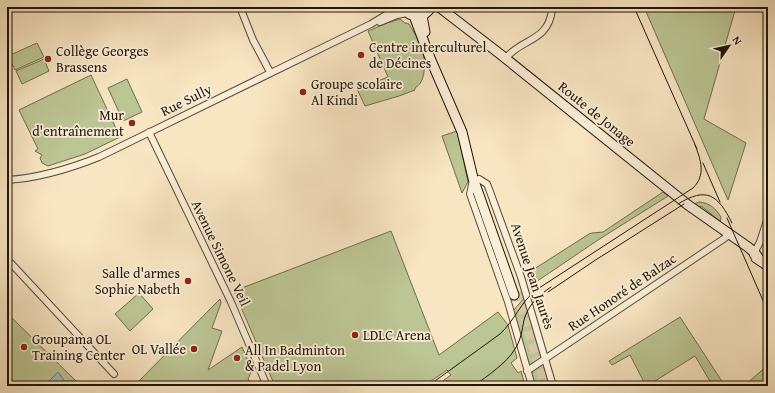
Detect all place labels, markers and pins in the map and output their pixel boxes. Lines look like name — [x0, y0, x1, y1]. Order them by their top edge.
place label: Centre interculturel de Décines — [369, 37, 486, 73]
place label: Collège Georges Brassens — [56, 41, 149, 77]
marker: Centre interculturel de Décines — [356, 50, 366, 60]
marker: Collège Georges Brassens — [43, 54, 53, 64]
place label: Groupe scolaire Al Kindi — [311, 74, 403, 110]
marker: Groupe scolaire Al Kindi — [298, 87, 308, 97]
place label: Mur d'entraînement — [32, 105, 124, 141]
marker: Mur d'entraînement — [127, 118, 137, 128]
place label: Salle d'armes Sophie Nabeth — [95, 263, 180, 299]
marker: Salle d'armes Sophie Nabeth — [183, 276, 193, 286]
place label: LDLC Arena — [363, 325, 431, 345]
place label: Groupama OL Training Center — [32, 329, 125, 365]
marker: LDLC Arena — [350, 330, 360, 340]
place label: OL Vallée — [132, 339, 186, 359]
place label: All In Badminton & Padel Lyon — [245, 340, 345, 376]
marker: Groupama OL Training Center — [19, 342, 29, 352]
marker: OL Vallée — [189, 344, 199, 354]
marker: All In Badminton & Padel Lyon — [232, 353, 242, 363]

